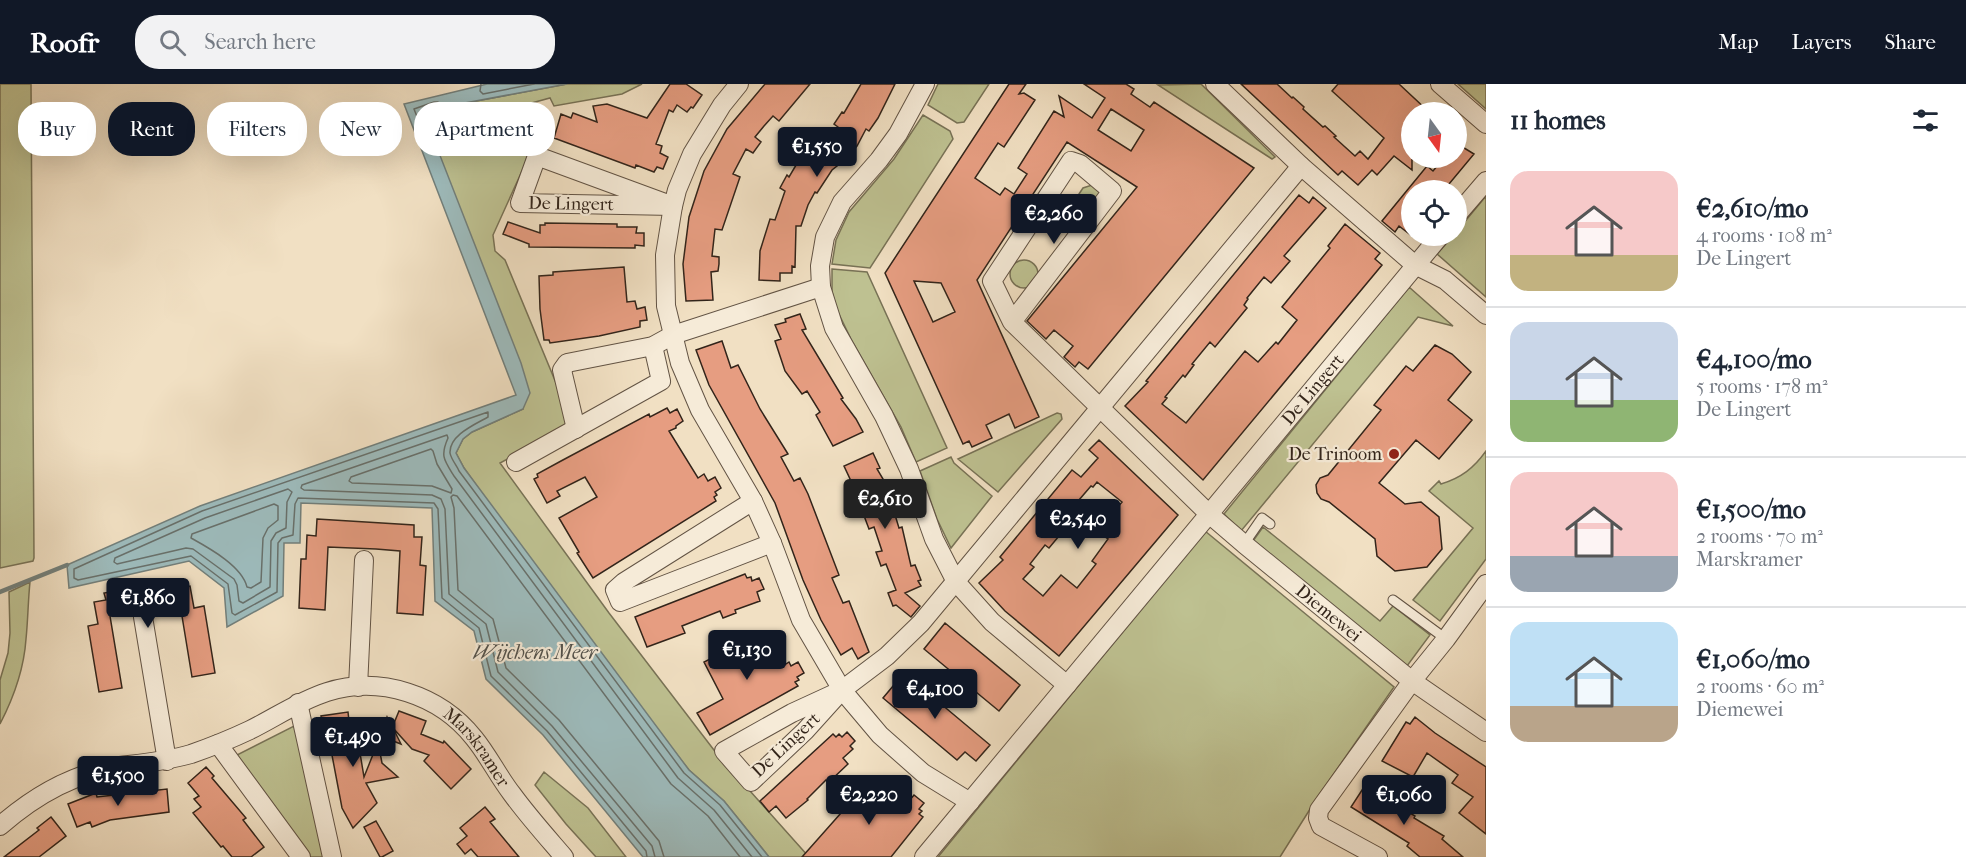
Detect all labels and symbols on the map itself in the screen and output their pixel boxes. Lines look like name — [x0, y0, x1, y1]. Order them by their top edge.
north arrow — [1401, 102, 1467, 168]
pin: €1,550 — [768, 127, 866, 178]
street label: De Lingert — [528, 193, 615, 215]
pin: €2,260 — [1005, 194, 1103, 245]
street label: De Lingert — [1277, 349, 1348, 429]
place label: De Trinoom — [1288, 444, 1382, 465]
marker: De Trinoom — [1387, 447, 1401, 461]
pin: €2,610 — [836, 479, 934, 530]
pin: €2,540 — [1029, 499, 1127, 550]
pin: €1,860 — [99, 578, 197, 629]
street label: Diemewei — [1292, 580, 1366, 647]
pin: €1,130 — [698, 630, 796, 681]
water label: Wijchens Meer — [473, 641, 599, 664]
pin: €4,100 — [886, 669, 984, 720]
street label: Marskramer — [439, 703, 514, 791]
street label: De Lingert — [747, 708, 825, 782]
pin: €1,490 — [304, 717, 402, 768]
pin: €1,500 — [69, 756, 167, 807]
pin: €2,220 — [820, 775, 918, 826]
pin: €1,060 — [1355, 775, 1453, 826]

